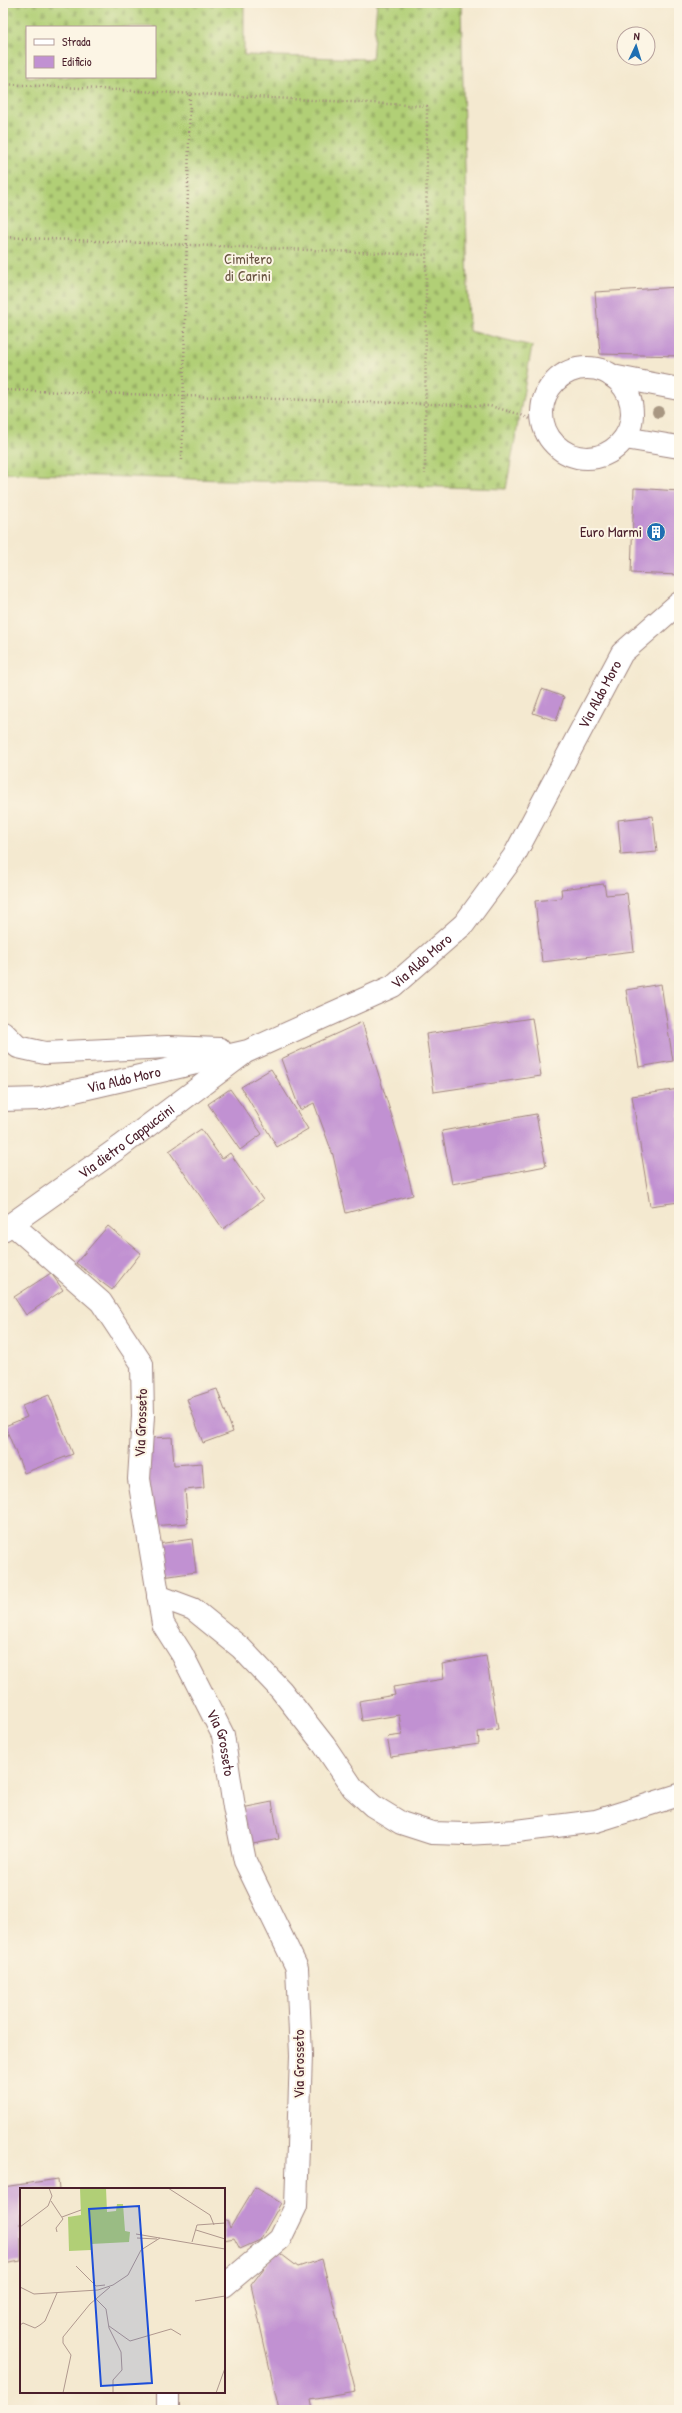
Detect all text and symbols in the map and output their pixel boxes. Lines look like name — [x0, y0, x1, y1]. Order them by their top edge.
legend — [26, 26, 156, 78]
north arrow — [616, 26, 656, 66]
text: N — [633, 29, 640, 43]
text: Strada — [62, 33, 91, 50]
text: Edificio — [62, 53, 92, 70]
park label: Cimitero di Carini — [224, 248, 272, 286]
place label: Euro Marmi — [580, 521, 642, 542]
building icon: Euro Marmi — [645, 521, 667, 543]
street label: Via Aldo Moro — [573, 656, 626, 732]
street label: Via Aldo Moro — [386, 928, 456, 993]
street label: Via Aldo Moro — [85, 1061, 162, 1098]
street label: Via dietro Cappuccini — [74, 1098, 179, 1183]
street label: Via Grosseto — [129, 1388, 152, 1458]
street label: Via Grosseto — [202, 1705, 240, 1777]
street label: Via Grosseto — [288, 2030, 309, 2098]
inset map — [20, 2188, 225, 2393]

